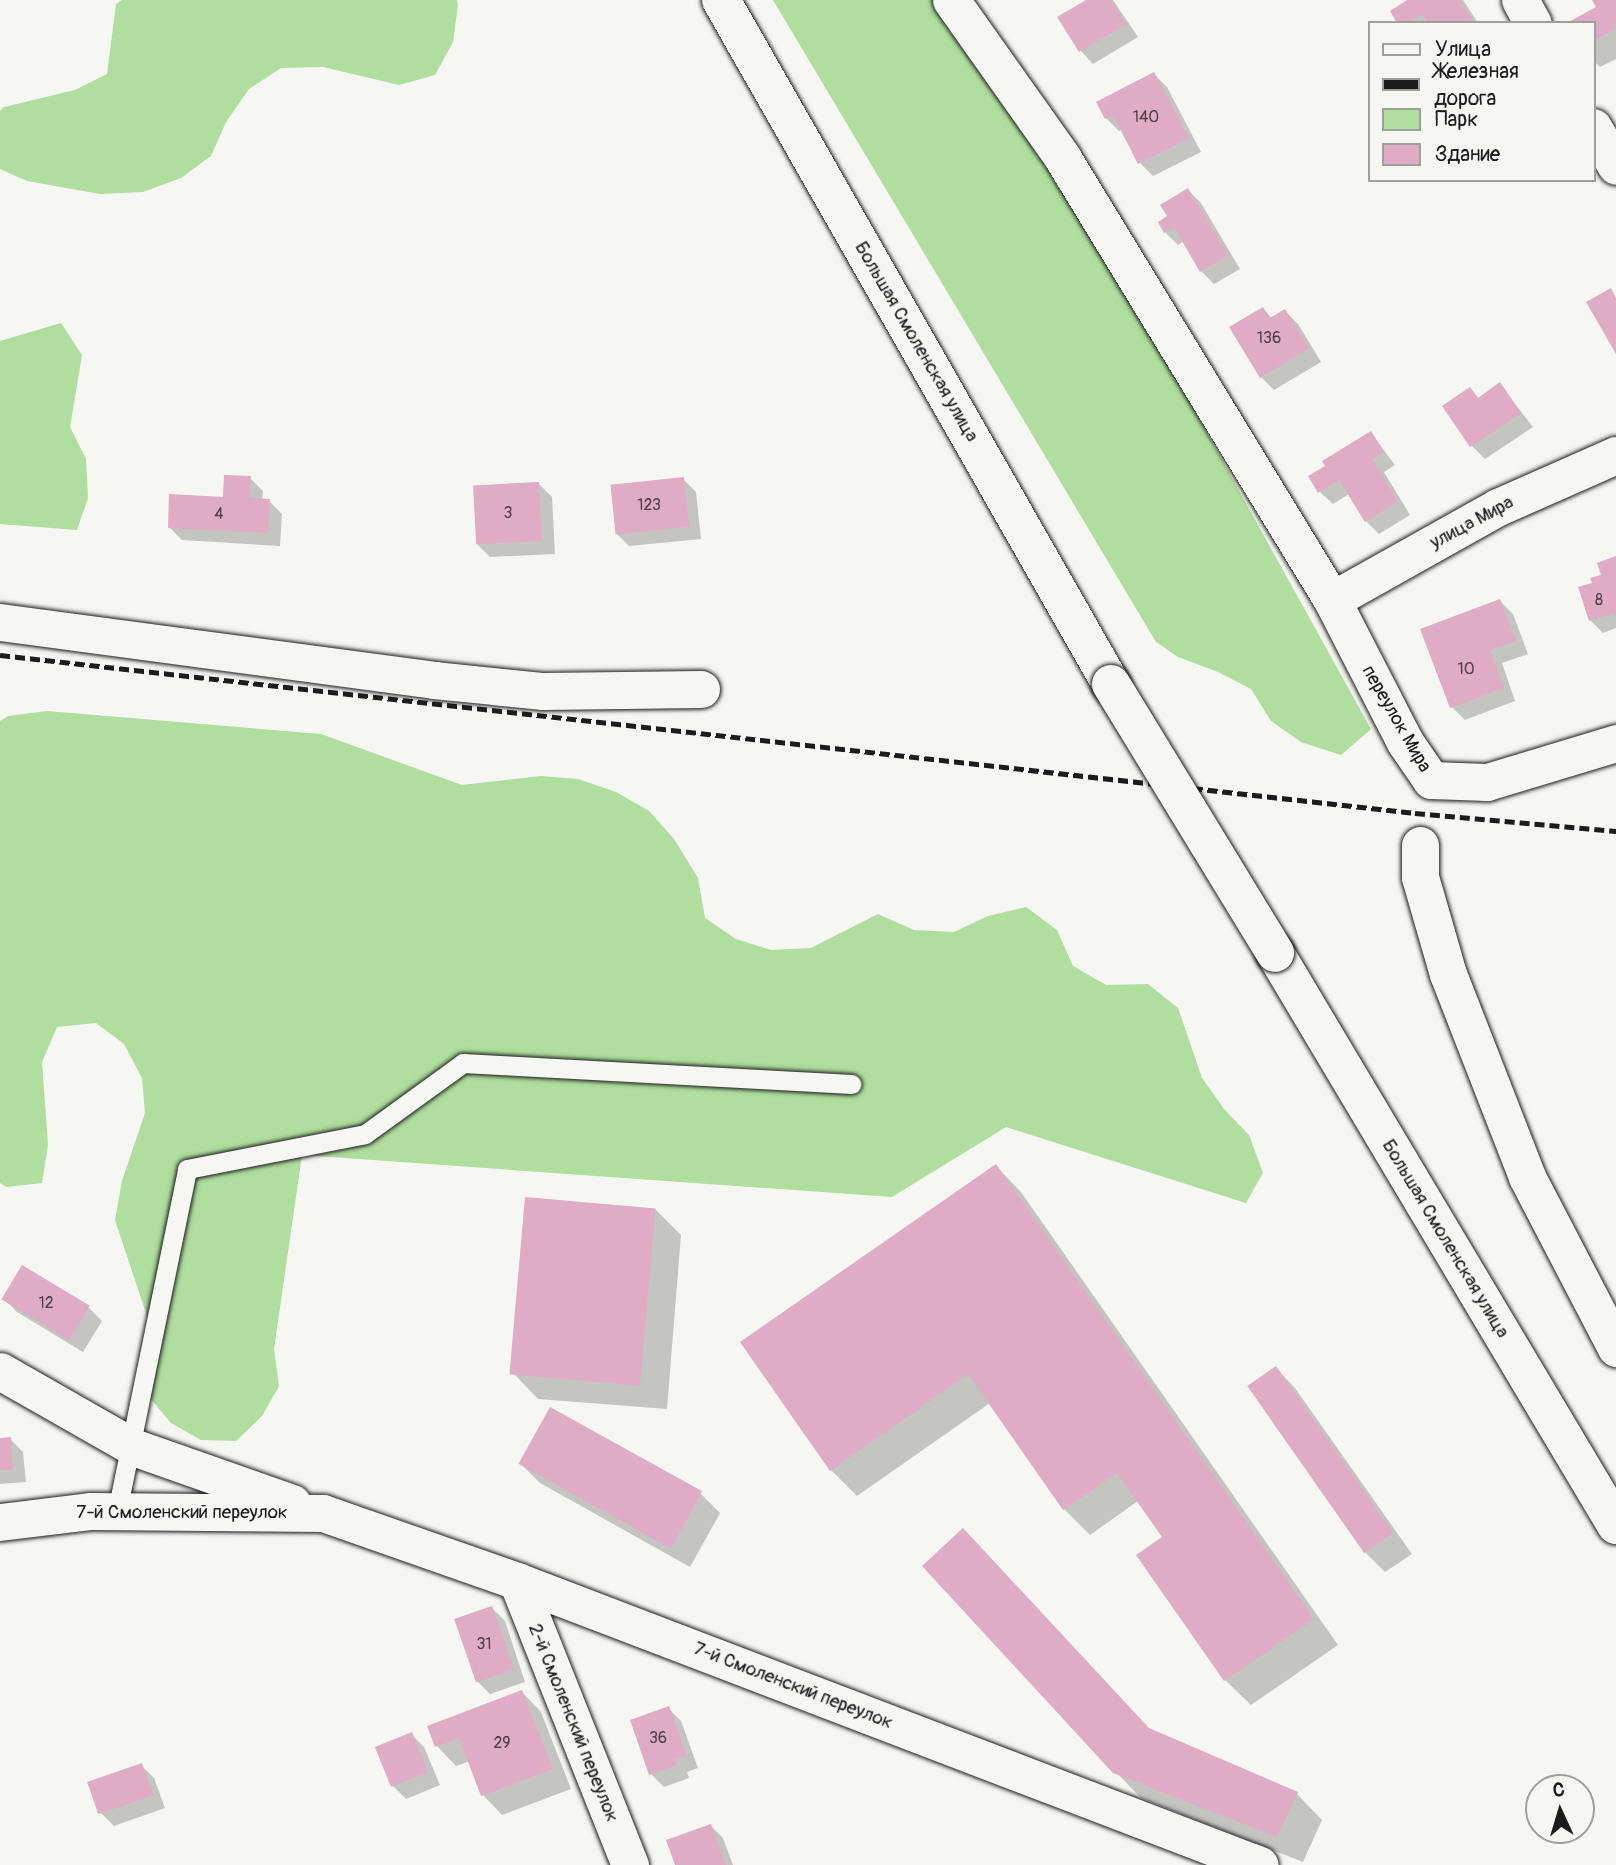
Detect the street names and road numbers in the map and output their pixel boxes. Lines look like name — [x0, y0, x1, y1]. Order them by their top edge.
street label: Большая Смоленская улица — [849, 238, 983, 446]
street label: улица Мира — [1426, 491, 1518, 555]
street label: переулок Мира — [1356, 662, 1436, 776]
street label: Большая Смоленская улица — [1377, 1136, 1513, 1342]
street label: 7-й Смоленский переулок — [76, 1502, 288, 1524]
street label: 2-й Смоленский переулок — [523, 1621, 623, 1825]
street label: 7-й Смоленский переулок — [690, 1637, 896, 1735]

